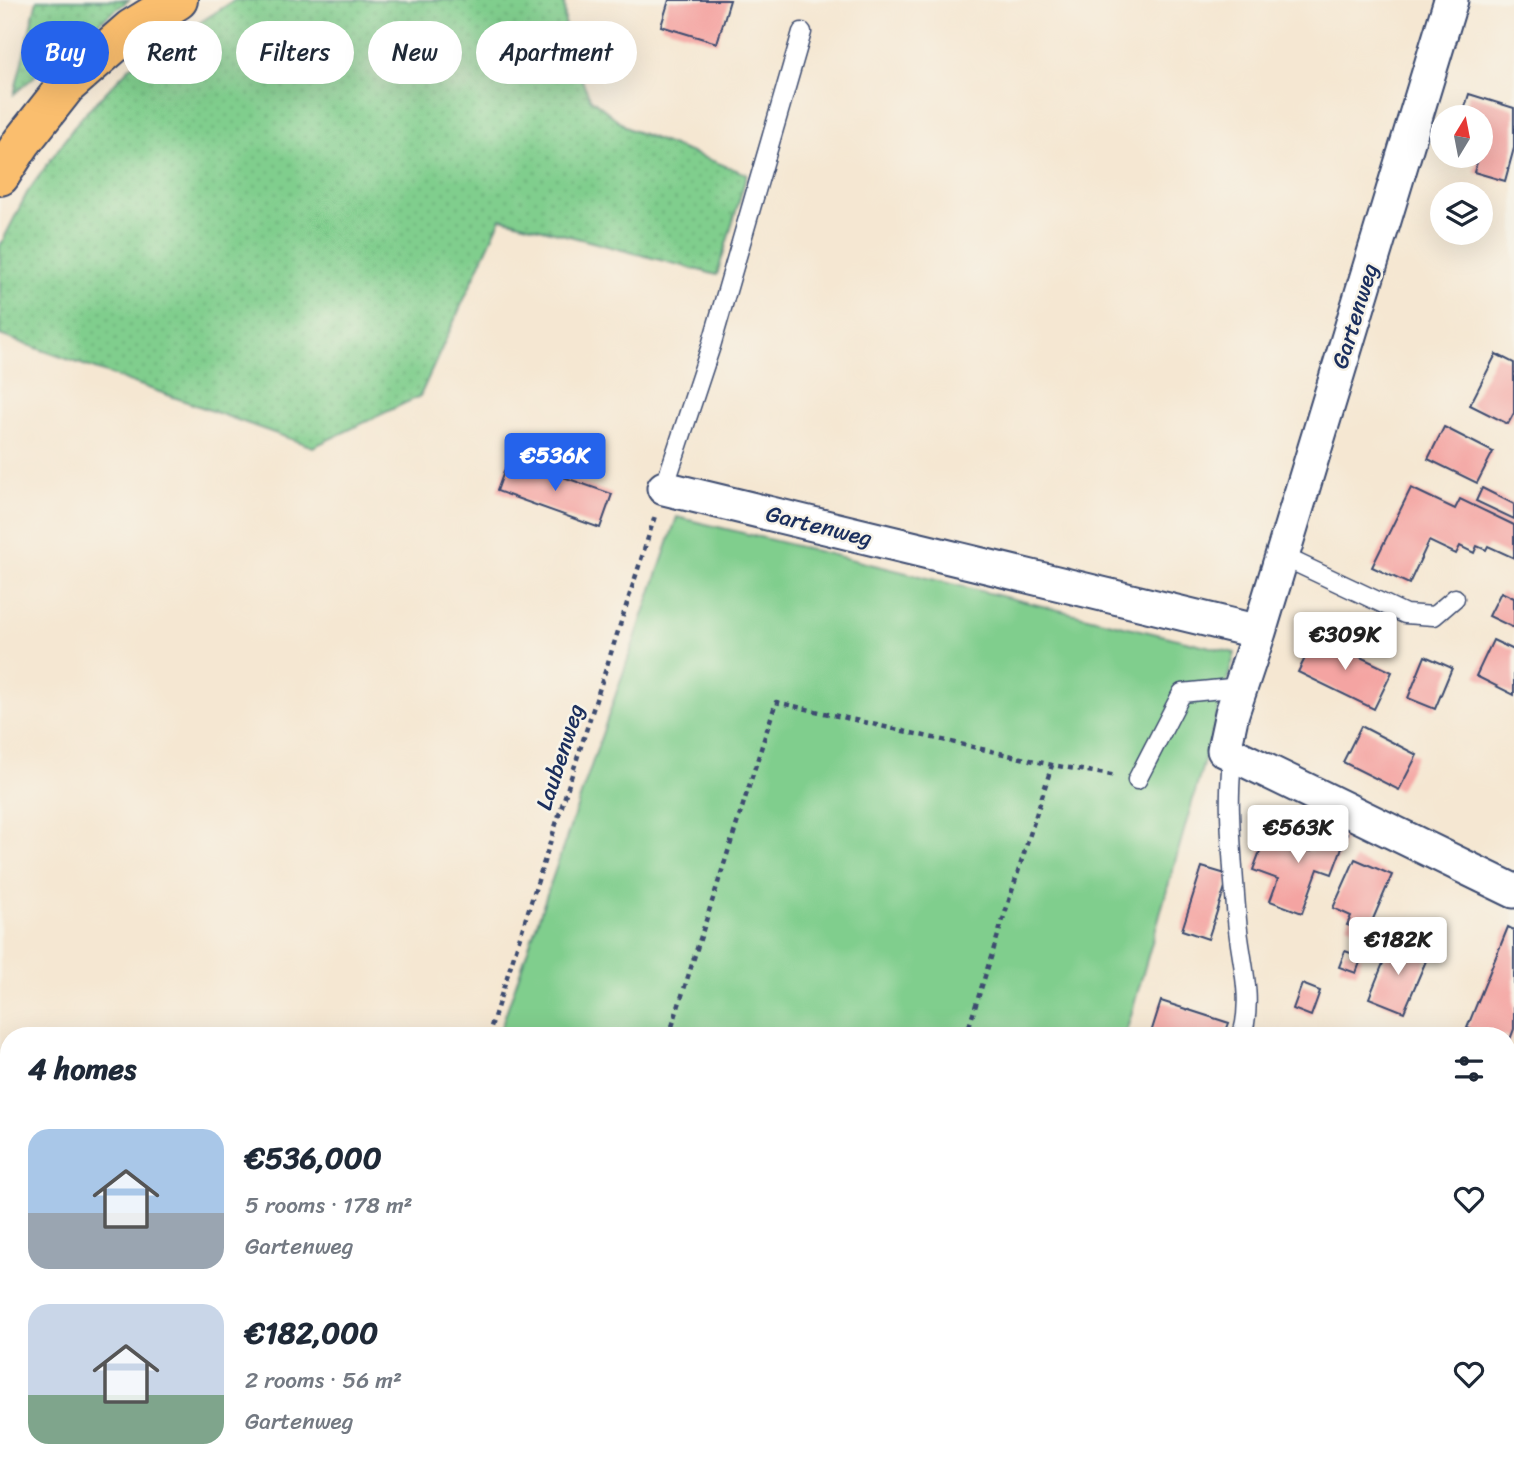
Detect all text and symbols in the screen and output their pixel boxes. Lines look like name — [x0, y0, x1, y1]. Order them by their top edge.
chip: Buy — [21, 21, 109, 84]
chip: Rent — [123, 21, 222, 84]
chip: Filters — [236, 21, 354, 84]
chip: New — [368, 21, 462, 84]
chip: Apartment — [476, 21, 637, 84]
north arrow — [1430, 105, 1493, 168]
map controls — [1430, 105, 1493, 245]
button: layers — [1430, 182, 1493, 245]
street label: Gartenweg — [1320, 258, 1391, 374]
pin: €536K — [506, 434, 604, 493]
text: €536K — [521, 435, 590, 476]
street label: Gartenweg — [762, 493, 877, 559]
pin: €309K — [1296, 612, 1394, 672]
text: €309K — [1310, 614, 1380, 655]
street label: Laubenweg — [524, 698, 597, 816]
pin: €563K — [1249, 806, 1347, 865]
text: €563K — [1264, 807, 1333, 848]
pin: €182K — [1349, 918, 1447, 977]
text: €182K — [1365, 919, 1431, 960]
text: 4 homes — [28, 1042, 136, 1096]
icon: filters — [1450, 1050, 1488, 1088]
text: €536,000 — [245, 1131, 382, 1185]
icon: home — [84, 1157, 168, 1241]
icon: heart — [1450, 1180, 1488, 1218]
text: 5 rooms · 178 m² — [245, 1185, 413, 1226]
text: Gartenweg — [245, 1226, 353, 1267]
text: €182,000 — [245, 1306, 378, 1360]
icon: home — [84, 1332, 168, 1416]
icon: heart — [1450, 1355, 1488, 1393]
text: 2 rooms · 56 m² — [245, 1360, 402, 1401]
text: Gartenweg — [245, 1401, 353, 1442]

